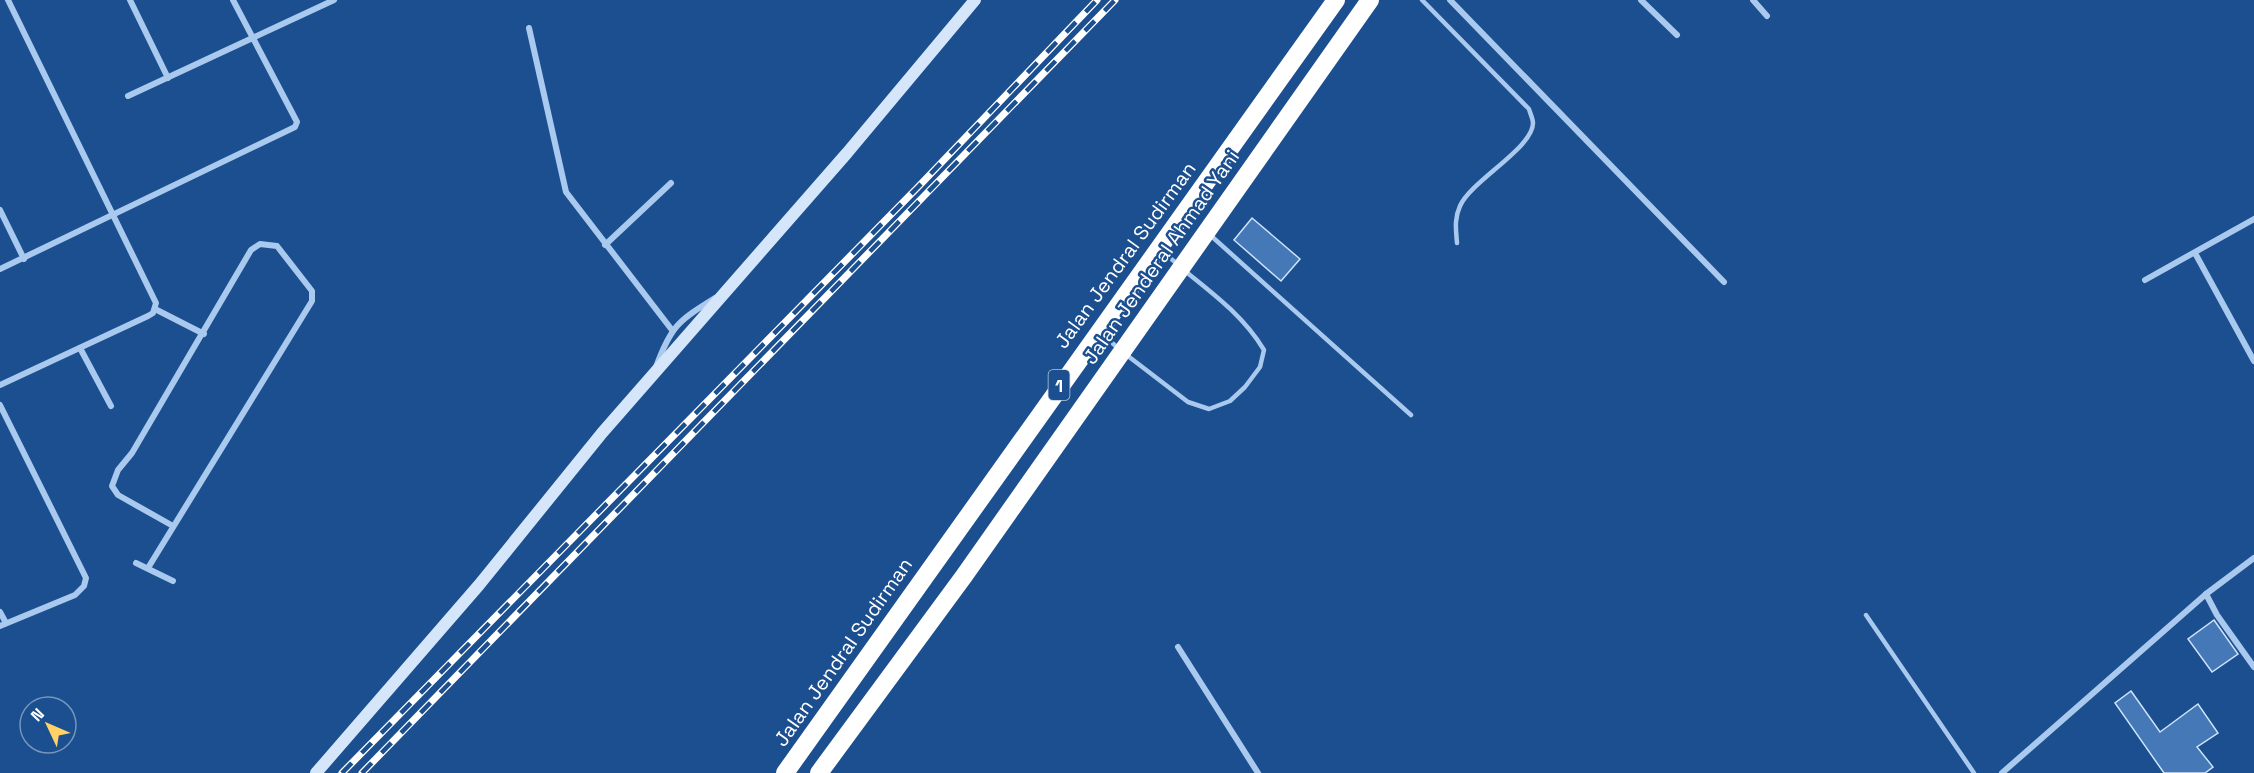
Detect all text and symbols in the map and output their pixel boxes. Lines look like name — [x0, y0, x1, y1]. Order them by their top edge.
street label: Jalan Jenderal Ahmad Yani — [1077, 145, 1245, 369]
street label: Jalan Jendral Sudirman — [1048, 157, 1202, 353]
road number: 1 — [1048, 370, 1070, 400]
street label: Jalan Jendral Sudirman — [768, 553, 918, 751]
north arrow — [18, 695, 78, 755]
text: N — [26, 704, 49, 726]

